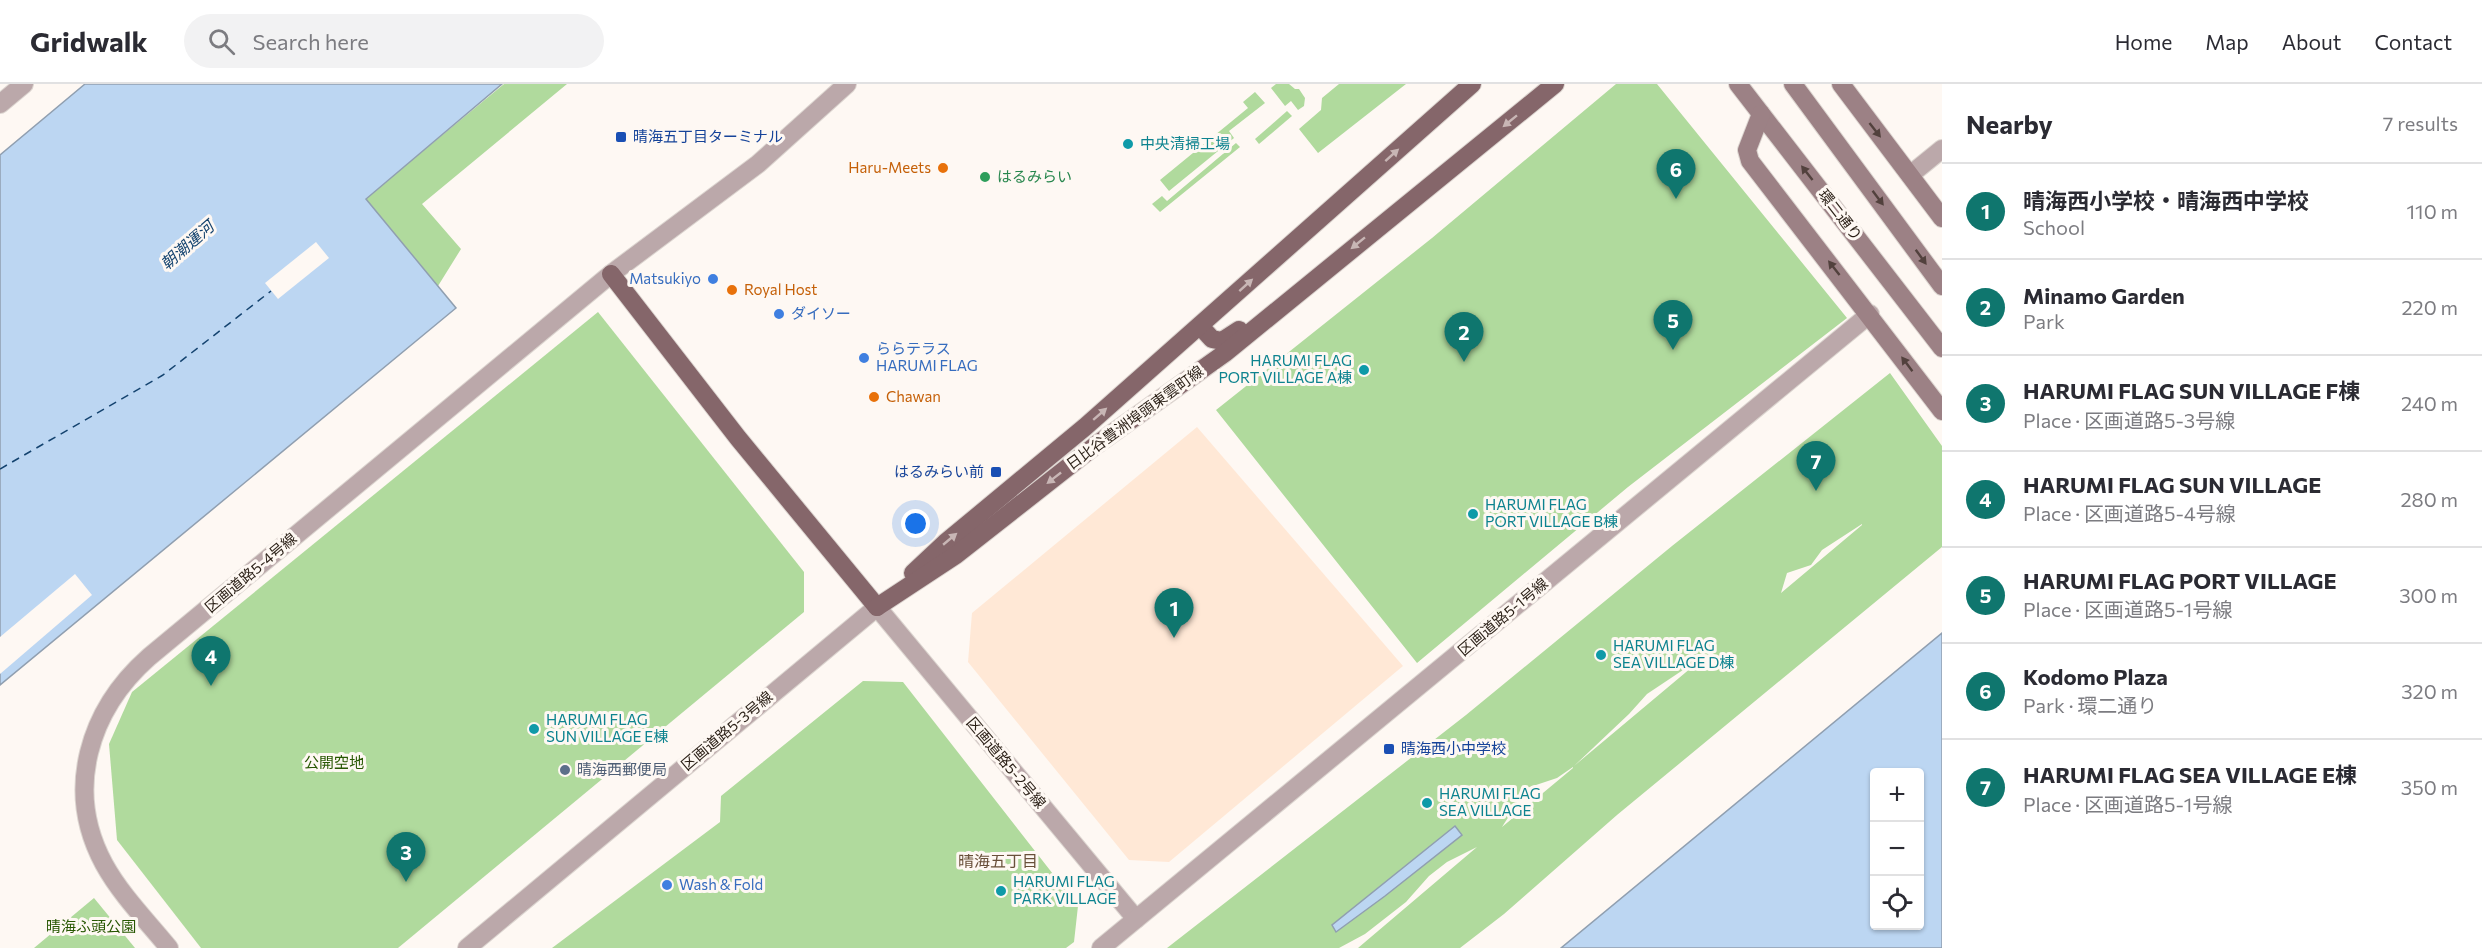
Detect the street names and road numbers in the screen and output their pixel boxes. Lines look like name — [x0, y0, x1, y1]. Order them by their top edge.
street label: 環二通り — [1815, 185, 1866, 244]
street label: 日比谷豊洲埠頭東雲町線 — [1062, 361, 1206, 473]
street label: 区画道路5-4号線 — [201, 529, 300, 616]
street label: 区画道路5-1号線 — [1454, 574, 1551, 659]
street label: 区画道路5-3号線 — [677, 687, 776, 774]
street label: 区画道路5-2号線 — [963, 713, 1050, 812]

